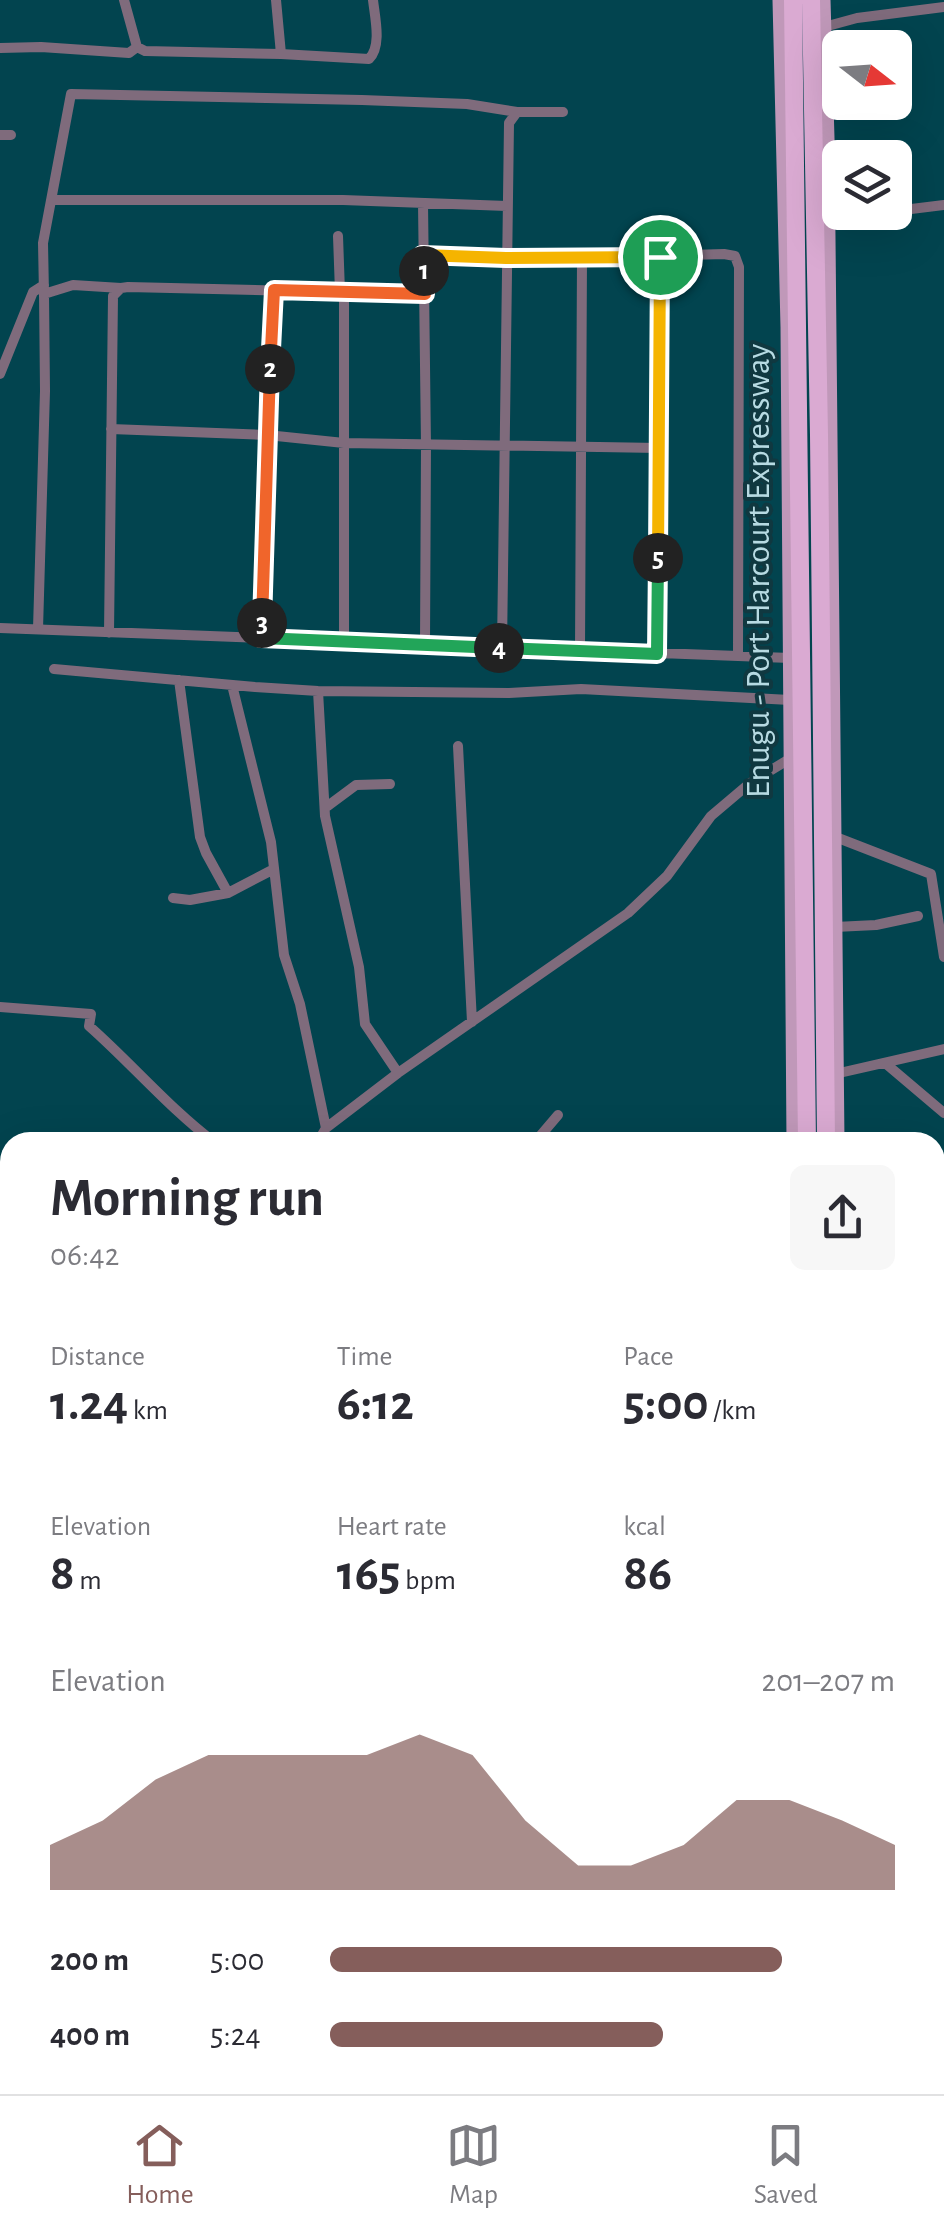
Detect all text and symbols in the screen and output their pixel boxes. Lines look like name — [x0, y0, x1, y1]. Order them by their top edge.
north arrow — [822, 30, 912, 120]
map controls — [822, 30, 912, 230]
button: layers — [822, 140, 912, 230]
pin — [618, 215, 703, 300]
icon: arrive — [633, 230, 688, 285]
pin: 1 — [399, 246, 449, 296]
text: 1 — [419, 257, 429, 285]
pin: 2 — [245, 344, 295, 394]
street label: Enugu - Port Harcourt Expressway — [741, 344, 776, 798]
text: 2 — [263, 355, 277, 383]
pin: 5 — [633, 533, 683, 583]
text: 5 — [652, 544, 664, 572]
pin: 3 — [237, 598, 287, 648]
text: 3 — [256, 609, 268, 637]
pin: 4 — [474, 623, 524, 673]
text: 4 — [492, 634, 506, 662]
button: share — [790, 1165, 895, 1270]
text: Morning run — [50, 1171, 324, 1226]
text: 06:42 — [50, 1239, 119, 1271]
text: Distance — [50, 1343, 145, 1371]
text: Time — [337, 1343, 392, 1371]
text: Pace — [623, 1343, 674, 1371]
text: 1.24 — [50, 1379, 128, 1429]
text: 6:12 — [337, 1379, 414, 1429]
text: 5:00 — [623, 1379, 708, 1429]
text: km — [128, 1397, 168, 1425]
text: /km — [708, 1397, 756, 1425]
text: Elevation — [50, 1513, 151, 1541]
text: Heart rate — [337, 1513, 447, 1541]
text: kcal — [623, 1513, 666, 1541]
text: 8 — [50, 1549, 75, 1599]
text: 165 — [337, 1549, 400, 1599]
text: 86 — [623, 1549, 672, 1599]
text: m — [75, 1567, 102, 1595]
text: bpm — [400, 1567, 456, 1595]
text: Elevation — [50, 1665, 166, 1697]
text: 201–207 m — [762, 1665, 895, 1697]
text: 200 m — [50, 1944, 129, 1976]
text: 5:00 — [210, 1944, 265, 1976]
text: 400 m — [50, 2019, 130, 2051]
text: 5:24 — [210, 2019, 261, 2051]
tab: Home — [126, 2118, 194, 2212]
tab: Map — [446, 2118, 501, 2212]
tab: Saved — [754, 2118, 818, 2212]

